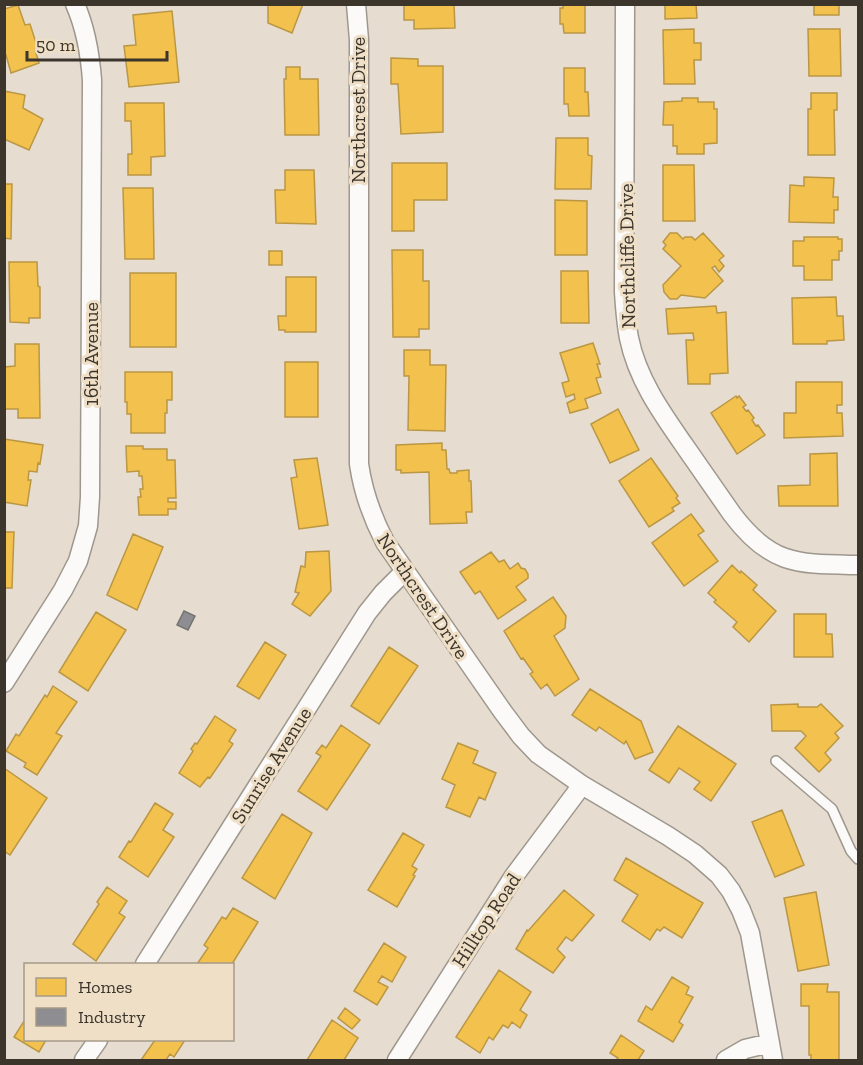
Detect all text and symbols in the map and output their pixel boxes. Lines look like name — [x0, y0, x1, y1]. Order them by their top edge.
scale bar — [27, 24, 166, 62]
text: 50 m — [36, 34, 76, 56]
street label: Northcrest Drive — [346, 37, 370, 183]
street label: Northcliffe Drive — [614, 183, 640, 329]
street label: 16th Avenue — [79, 302, 103, 406]
street label: Northcrest Drive — [372, 529, 474, 663]
street label: Sunrise Avenue — [226, 702, 316, 828]
street label: Hilltop Road — [447, 868, 525, 972]
legend — [24, 963, 234, 1041]
text: Homes — [78, 976, 132, 998]
text: Industry — [78, 1006, 146, 1028]

